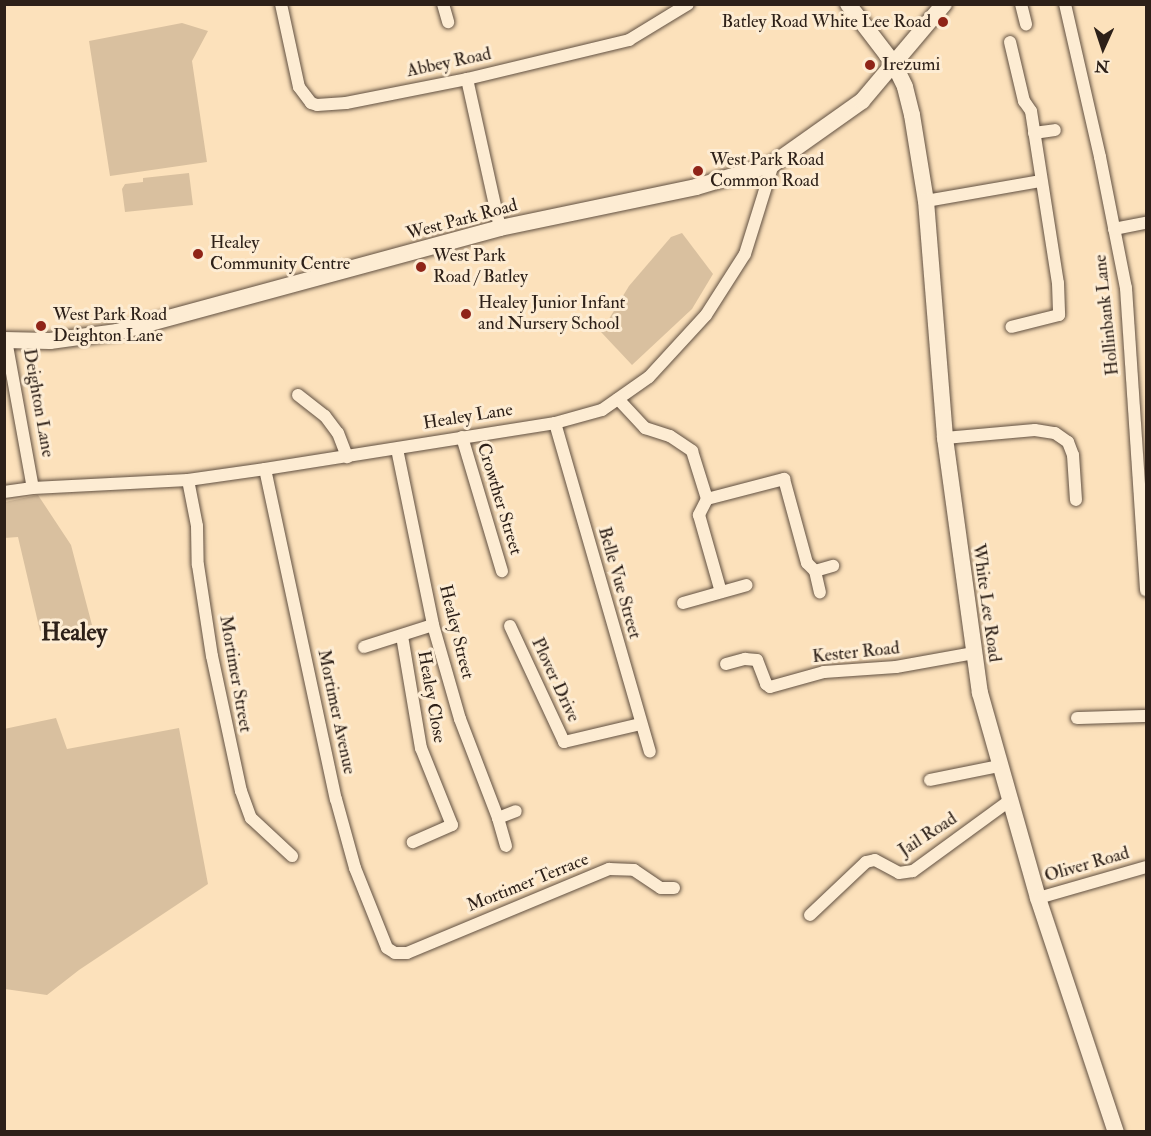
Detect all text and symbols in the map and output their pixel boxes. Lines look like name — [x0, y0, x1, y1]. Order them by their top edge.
place label: Batley Road White Lee Road — [722, 11, 931, 33]
marker: Batley Road White Lee Road — [936, 15, 950, 29]
north arrow — [1073, 18, 1133, 78]
street label: Abbey Road — [405, 44, 493, 82]
place label: Irezumi — [882, 54, 940, 76]
text: N — [1094, 56, 1110, 76]
marker: Irezumi — [863, 58, 877, 72]
place label: West Park Road Common Road — [710, 150, 824, 192]
marker: West Park Road Common Road — [691, 164, 705, 178]
street label: West Park Road — [404, 195, 520, 245]
place label: Healey Community Centre — [210, 233, 350, 276]
place label: West Park Road / Batley — [433, 246, 528, 288]
marker: Healey Community Centre — [191, 247, 205, 261]
street label: Hollinbank Lane — [1090, 253, 1124, 377]
marker: West Park Road / Batley — [414, 260, 428, 274]
place label: Healey Junior Infant and Nursery School — [478, 293, 625, 336]
place label: West Park Road Deighton Lane — [53, 305, 167, 348]
marker: Healey Junior Infant and Nursery School — [459, 307, 473, 321]
marker: West Park Road Deighton Lane — [34, 319, 48, 333]
street label: Deighton Lane — [18, 347, 58, 459]
street label: Healey Lane — [422, 399, 514, 435]
street label: Crowther Street — [472, 440, 526, 558]
street label: Belle Vue Street — [593, 525, 645, 641]
street label: White Lee Road — [967, 542, 1005, 664]
street label: Healey Street — [434, 583, 478, 681]
street label: Mortimer Street — [214, 614, 256, 734]
district label: Healey — [41, 619, 107, 647]
street label: Plover Drive — [526, 634, 584, 726]
street label: Kester Road — [811, 638, 901, 668]
street label: Mortimer Avenue — [312, 648, 360, 776]
street label: Healey Close — [412, 649, 450, 745]
street label: Jail Road — [895, 808, 961, 862]
street label: Oliver Road — [1042, 843, 1132, 887]
street label: Mortimer Terrace — [464, 849, 592, 917]

